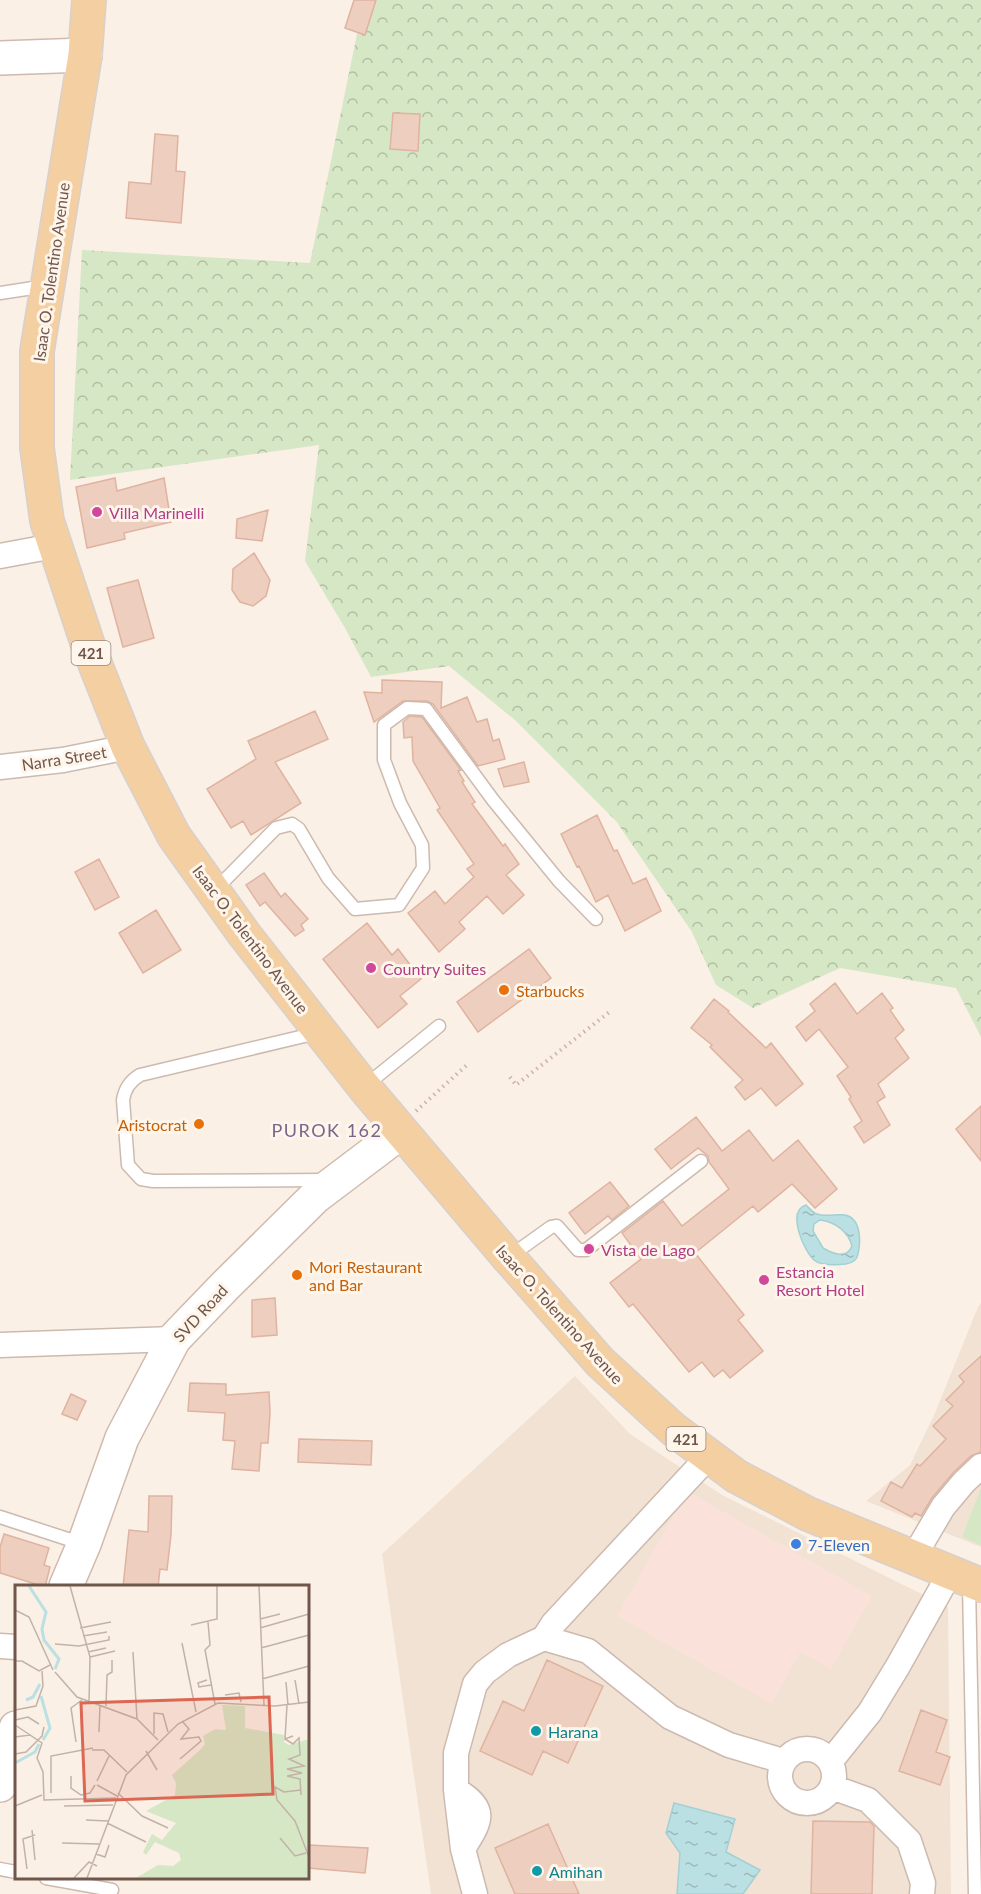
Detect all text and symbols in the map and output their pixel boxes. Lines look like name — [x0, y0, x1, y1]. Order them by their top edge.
street label: Isaac O. Tolentino Avenue — [29, 181, 73, 363]
place label: Villa Marinelli — [109, 503, 204, 522]
marker: Villa Marinelli — [90, 505, 104, 519]
road number: 421 — [72, 641, 110, 665]
street label: Narra Street — [20, 742, 108, 774]
street label: Isaac O. Tolentino Avenue — [189, 861, 313, 1017]
place label: Country Suites — [383, 959, 486, 978]
marker: Country Suites — [364, 961, 378, 975]
place label: Starbucks — [516, 981, 584, 1000]
marker: Starbucks — [497, 983, 511, 997]
place label: Aristocrat — [118, 1115, 187, 1134]
marker: Aristocrat — [192, 1117, 206, 1131]
district label: PUROK 162 — [272, 1119, 382, 1141]
place label: Vista de Lago — [601, 1240, 695, 1259]
street label: Isaac O. Tolentino Avenue — [493, 1241, 627, 1387]
marker: Vista de Lago — [582, 1242, 596, 1256]
place label: Mori Restaurant and Bar — [309, 1257, 422, 1294]
place label: Estancia Resort Hotel — [776, 1262, 864, 1299]
marker: Mori Restaurant and Bar — [290, 1268, 304, 1282]
marker: Estancia Resort Hotel — [757, 1273, 771, 1287]
street label: SVD Road — [169, 1281, 231, 1345]
road number: 421 — [666, 1427, 706, 1451]
place label: 7-Eleven — [808, 1535, 870, 1554]
marker: 7-Eleven — [789, 1537, 803, 1551]
inset map — [15, 1585, 309, 1879]
place label: Harana — [548, 1722, 598, 1741]
marker: Harana — [529, 1724, 543, 1738]
place label: Amihan — [549, 1862, 603, 1881]
marker: Amihan — [530, 1864, 544, 1878]

